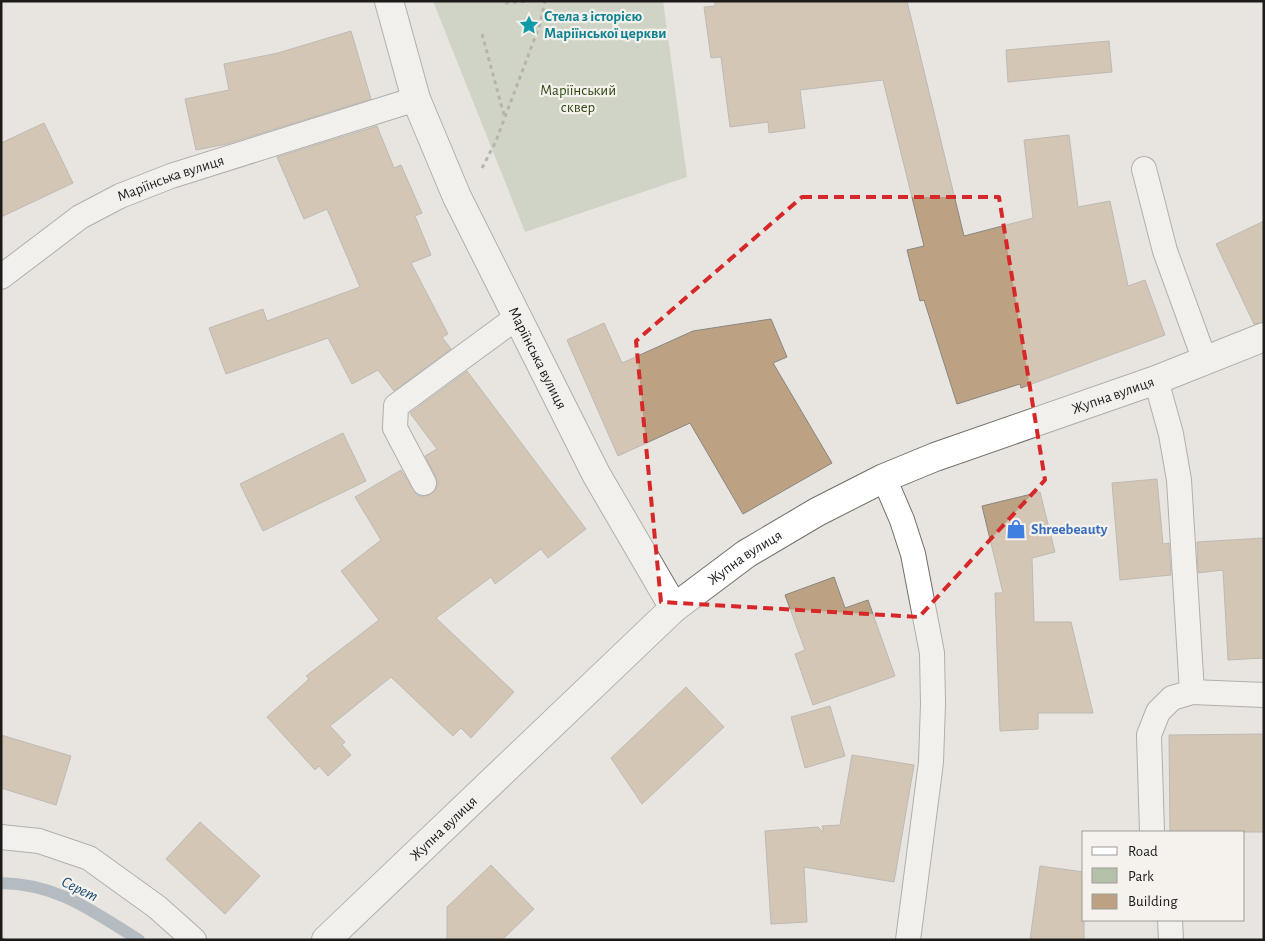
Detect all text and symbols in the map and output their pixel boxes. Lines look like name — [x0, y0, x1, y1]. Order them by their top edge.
place label: Стела з історією Маріїнської церкви — [544, 9, 666, 41]
place icon: Стела з історією Маріїнської церкви — [518, 14, 540, 36]
park label: Маріїнський сквер — [540, 83, 616, 115]
street label: Маріїнська вулиця — [115, 153, 226, 204]
street label: Маріїнська вулиця — [505, 305, 569, 412]
street label: Жупна вулиця — [1070, 374, 1156, 417]
shop icon: Shreebeauty — [1005, 518, 1027, 540]
place label: Shreebeauty — [1031, 522, 1108, 537]
street label: Жупна вулиця — [705, 528, 785, 588]
street label: Жупна вулиця — [407, 793, 480, 864]
legend — [1082, 831, 1245, 921]
text: Road — [1128, 844, 1158, 859]
text: Park — [1128, 869, 1154, 884]
water label: Серет — [58, 873, 100, 905]
text: Building — [1128, 894, 1178, 909]

